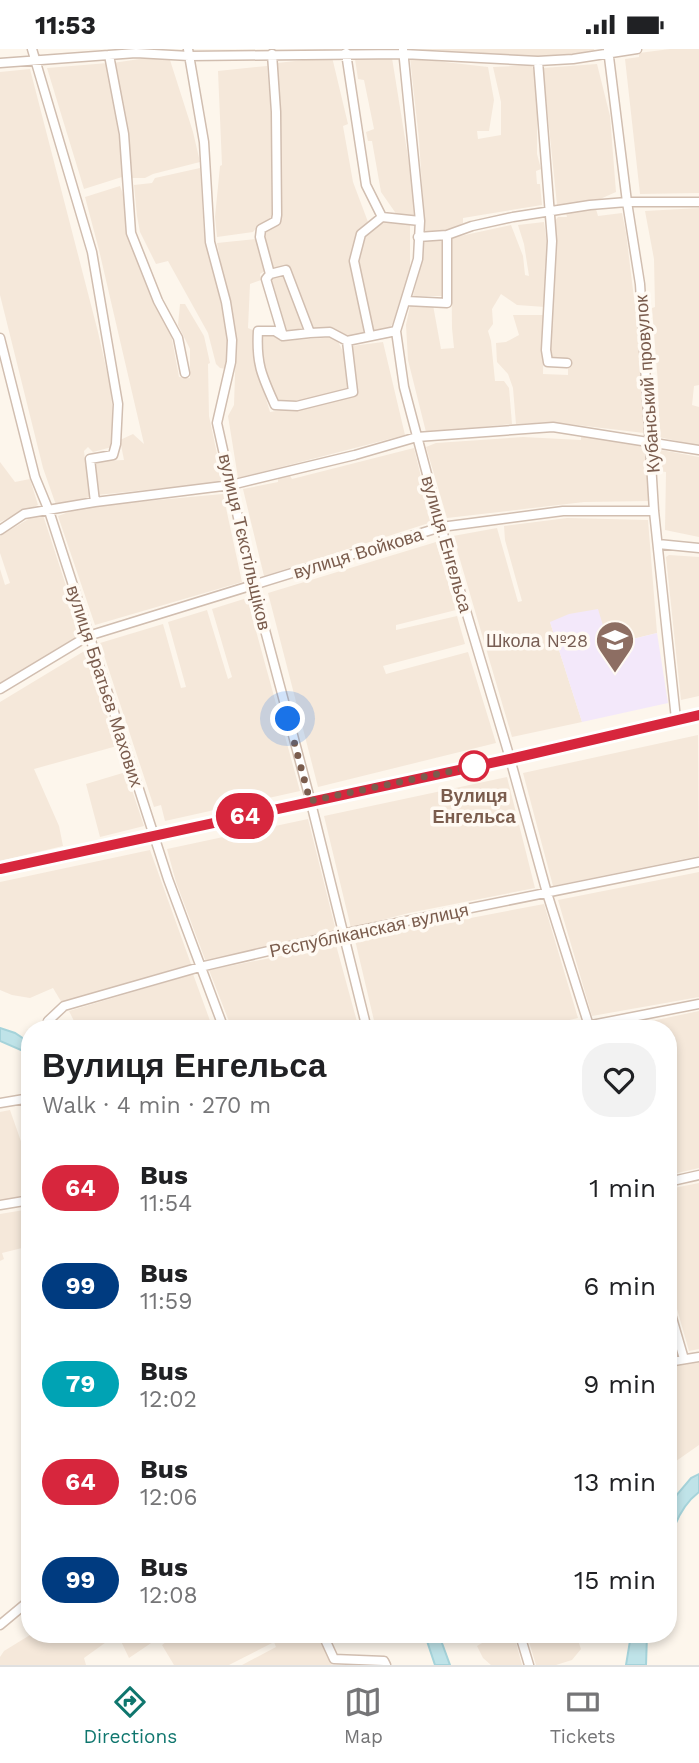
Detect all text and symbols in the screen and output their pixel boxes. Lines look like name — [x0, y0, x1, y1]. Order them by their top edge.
text: 11:53 — [35, 10, 96, 40]
street label: Кубанський провулок — [630, 294, 664, 474]
street label: вулиця Тєкстільщіков — [214, 452, 276, 632]
street label: вулиця Енгельса — [417, 473, 477, 616]
street label: вулиця Войкова — [291, 523, 426, 583]
street label: вулиця Братьєв Махових — [62, 582, 148, 790]
school or university icon: Школа №28 — [594, 619, 636, 674]
place label: Школа №28 — [486, 630, 588, 651]
your location — [270, 701, 305, 736]
marker: Вулиця Енгельса — [459, 751, 489, 781]
place label: Вулиця Енгельса — [432, 785, 517, 827]
line badge: 64 — [214, 793, 276, 839]
text: 64 — [230, 802, 260, 830]
street label: Рєспубліканская вулиця — [268, 899, 470, 961]
button: heart — [582, 1043, 656, 1117]
text: Вулиця Енгельса — [42, 1046, 326, 1085]
text: Walk · 4 min · 270 m — [42, 1092, 271, 1119]
text: Bus — [140, 1160, 188, 1190]
text: 1 min — [589, 1173, 656, 1203]
text: 64 — [65, 1174, 96, 1202]
text: 11:54 — [140, 1190, 192, 1217]
text: Bus — [140, 1258, 188, 1288]
text: 6 min — [584, 1271, 656, 1301]
text: 99 — [66, 1272, 95, 1300]
text: 11:59 — [140, 1288, 192, 1315]
text: Bus — [140, 1356, 188, 1386]
text: 9 min — [583, 1369, 656, 1399]
text: 79 — [66, 1370, 95, 1398]
text: 12:02 — [140, 1386, 197, 1413]
text: Bus — [140, 1454, 188, 1484]
text: 13 min — [574, 1467, 656, 1497]
text: 64 — [65, 1468, 96, 1496]
text: 12:06 — [140, 1484, 197, 1511]
text: Bus — [140, 1552, 188, 1582]
text: 15 min — [574, 1565, 656, 1595]
text: 99 — [66, 1566, 95, 1594]
text: 12:08 — [140, 1582, 198, 1609]
tab: Directions — [83, 1683, 177, 1748]
tab: Map — [344, 1683, 383, 1748]
tab: Tickets — [550, 1683, 616, 1748]

